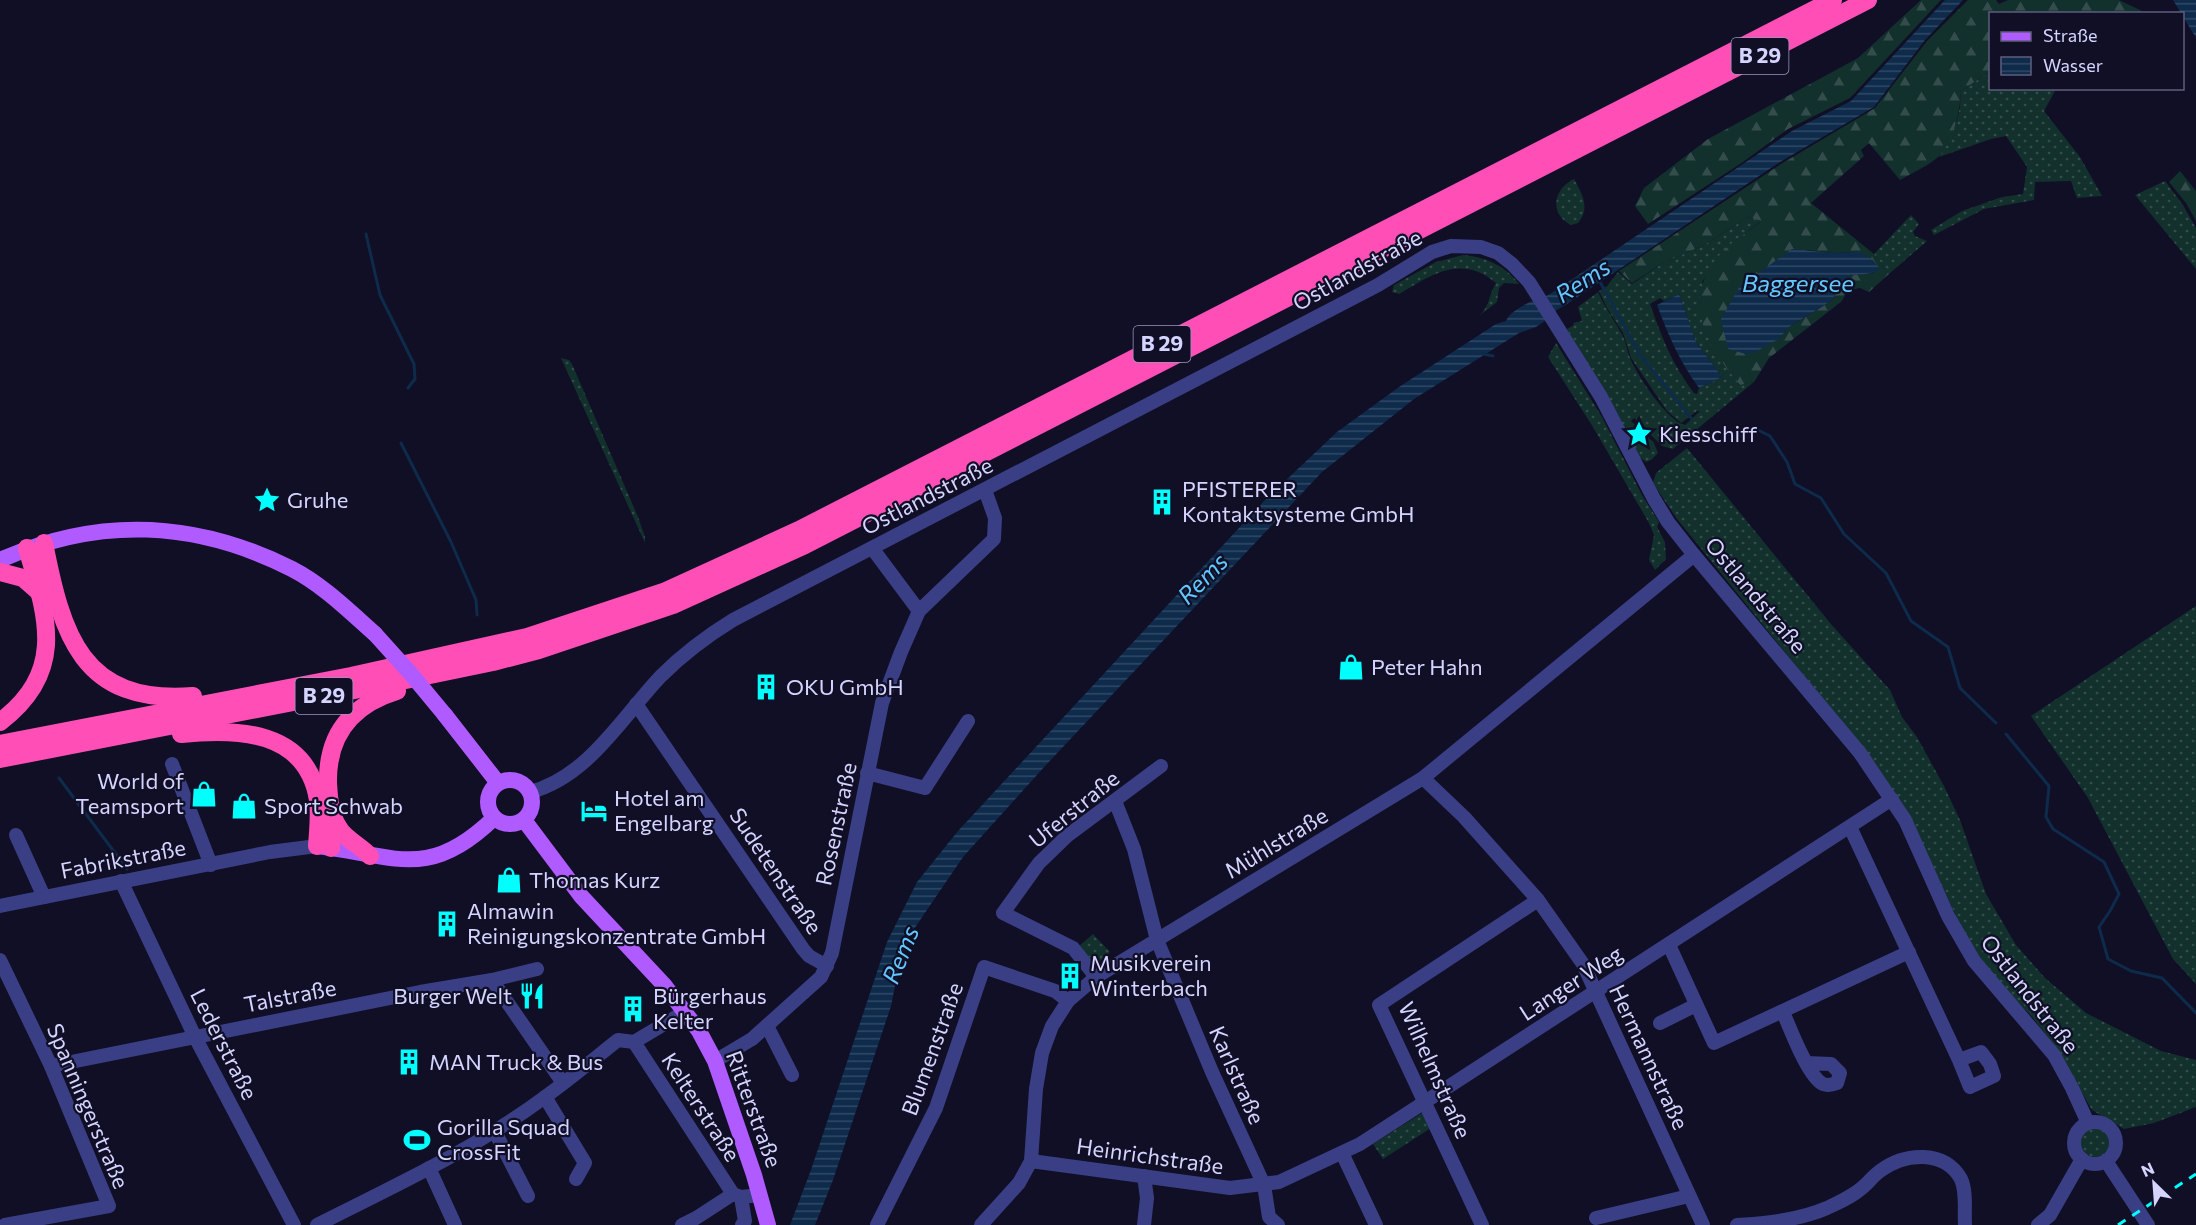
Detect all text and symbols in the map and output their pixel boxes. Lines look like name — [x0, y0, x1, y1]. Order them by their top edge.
legend — [1989, 12, 2184, 90]
text: Straße — [2043, 24, 2098, 46]
road number: B 29 — [1732, 38, 1788, 74]
text: Wasser — [2043, 54, 2103, 76]
street label: Ostlandstraße — [1288, 223, 1426, 316]
water label: Rems — [1549, 251, 1615, 308]
water label: Baggersee — [1742, 268, 1854, 297]
road number: B 29 — [1134, 326, 1190, 362]
place icon: Kiesschiff — [1624, 419, 1654, 449]
place label: Kiesschiff — [1659, 420, 1757, 447]
street label: Ostlandstraße — [857, 451, 997, 540]
place label: PFISTERER Kontaktsysteme GmbH — [1182, 475, 1415, 527]
place icon: Gruhe — [252, 485, 282, 515]
place label: Gruhe — [287, 486, 348, 513]
building icon: PFISTERER Kontaktsysteme GmbH — [1147, 487, 1177, 517]
street label: Ostlandstraße — [1700, 531, 1813, 658]
water label: Rems — [1171, 546, 1233, 610]
shop icon: Peter Hahn — [1336, 652, 1366, 682]
place label: Peter Hahn — [1371, 653, 1483, 680]
building icon: OKU GmbH — [751, 672, 781, 702]
place label: OKU GmbH — [786, 673, 904, 700]
road number: B 29 — [296, 678, 352, 714]
street label: Rosenstraße — [809, 760, 862, 888]
street label: Uferstraße — [1023, 764, 1124, 853]
place label: World of Teamsport — [75, 767, 184, 819]
shop icon: World of Teamsport — [189, 779, 219, 809]
place label: Hotel am Engelbarg — [614, 784, 714, 836]
shop icon: Sport Schwab — [229, 791, 259, 821]
place label: Sport Schwab — [264, 792, 403, 819]
hotel icon: Hotel am Engelbarg — [579, 796, 609, 826]
street label: Mühlstraße — [1219, 801, 1332, 884]
street label: Sudetenstraße — [724, 802, 829, 939]
street label: Fabrikstraße — [58, 833, 188, 884]
shop icon: Thomas Kurz — [494, 865, 524, 895]
place label: Thomas Kurz — [529, 866, 660, 893]
place label: Almawin Reinigungskonzentrate GmbH — [467, 897, 766, 949]
building icon: Almawin Reinigungskonzentrate GmbH — [432, 909, 462, 939]
water label: Rems — [875, 921, 924, 988]
street label: Ostlandstraße — [1976, 929, 2085, 1058]
street label: Langer Weg — [1514, 939, 1627, 1026]
place label: Musikverein Winterbach — [1090, 949, 1212, 1001]
building icon: Musikverein Winterbach — [1055, 961, 1085, 991]
street label: Talstraße — [242, 973, 338, 1018]
street label: Blumenstraße — [895, 979, 968, 1119]
street label: Hermannstraße — [1604, 980, 1695, 1134]
restaurant icon: Burger Welt — [517, 981, 547, 1011]
place label: Burger Welt — [393, 982, 512, 1009]
place label: Bürgerhaus Kelter — [653, 982, 767, 1034]
street label: Lederstraße — [185, 984, 264, 1104]
building icon: Bürgerhaus Kelter — [618, 994, 648, 1024]
street label: Wilhelmstraße — [1393, 997, 1478, 1142]
street label: Spanningerstraße — [42, 1019, 135, 1192]
street label: Karlstraße — [1204, 1022, 1271, 1128]
building icon: MAN Truck & Bus — [394, 1047, 424, 1077]
street label: Kelterstraße — [656, 1047, 747, 1166]
street label: Ritterstraße — [721, 1047, 788, 1171]
place label: MAN Truck & Bus — [429, 1048, 603, 1075]
place label: Gorilla Squad CrossFit — [437, 1113, 570, 1165]
sports icon: Gorilla Squad CrossFit — [402, 1125, 432, 1155]
street label: Heinrichstraße — [1075, 1132, 1225, 1179]
north arrow — [2124, 1153, 2184, 1213]
text: N — [2138, 1158, 2157, 1180]

